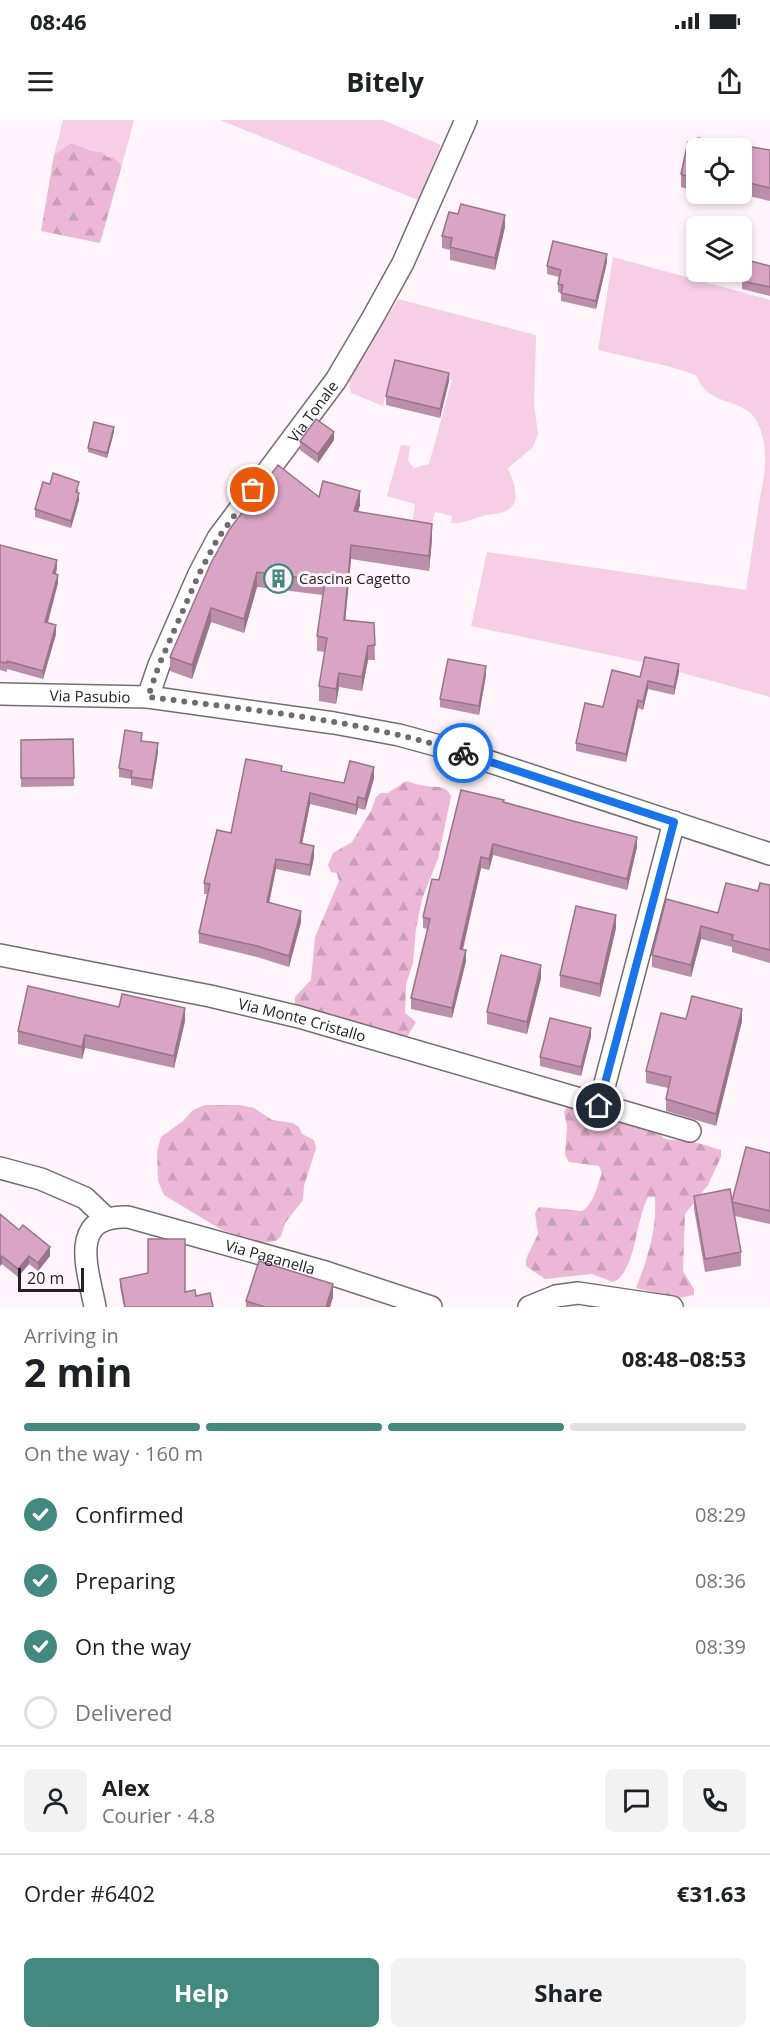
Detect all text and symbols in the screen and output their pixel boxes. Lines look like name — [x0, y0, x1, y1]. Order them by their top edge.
text: 08:46 — [30, 6, 87, 36]
text: Bitely — [346, 63, 424, 100]
icon: menu — [24, 65, 57, 98]
icon: share — [713, 65, 746, 98]
map controls — [686, 138, 752, 282]
button: locate — [686, 138, 752, 204]
button: layers — [686, 216, 752, 282]
street label: Via Tonale — [283, 377, 342, 446]
pin — [227, 464, 278, 515]
icon: bag — [236, 473, 269, 506]
building icon: Cascina Cagetto — [262, 562, 294, 594]
place label: Cascina Cagetto — [299, 568, 410, 588]
street label: Via Pasubio — [49, 685, 131, 707]
courier — [433, 723, 493, 783]
icon: bike — [447, 737, 480, 770]
street label: Via Monte Cristallo — [236, 993, 368, 1046]
pin — [573, 1080, 624, 1131]
icon: home — [582, 1089, 615, 1122]
street label: Via Paganella — [223, 1235, 317, 1279]
scale bar — [18, 1265, 84, 1292]
text: 20 m — [27, 1267, 64, 1289]
text: Arriving in — [24, 1322, 119, 1349]
text: 08:48–08:53 — [622, 1343, 746, 1373]
text: 2 min — [24, 1345, 132, 1398]
text: On the way · 160 m — [24, 1440, 203, 1467]
icon: check — [24, 1498, 57, 1531]
text: Confirmed — [75, 1499, 184, 1529]
text: 08:29 — [695, 1501, 746, 1528]
icon: check — [24, 1564, 57, 1597]
text: Preparing — [75, 1565, 175, 1595]
text: 08:36 — [695, 1567, 746, 1594]
icon: check — [24, 1630, 57, 1663]
text: On the way — [75, 1631, 191, 1661]
text: 08:39 — [695, 1633, 746, 1660]
text: Delivered — [75, 1697, 173, 1727]
button: person — [24, 1769, 87, 1832]
button: chat — [605, 1769, 668, 1832]
button: phone — [683, 1769, 746, 1832]
text: Alex — [102, 1772, 150, 1802]
text: Courier · 4.8 — [102, 1802, 215, 1829]
text: Order #6402 — [24, 1878, 155, 1908]
text: €31.63 — [677, 1878, 746, 1908]
button: Help — [24, 1958, 379, 2027]
button: Share — [391, 1958, 746, 2027]

